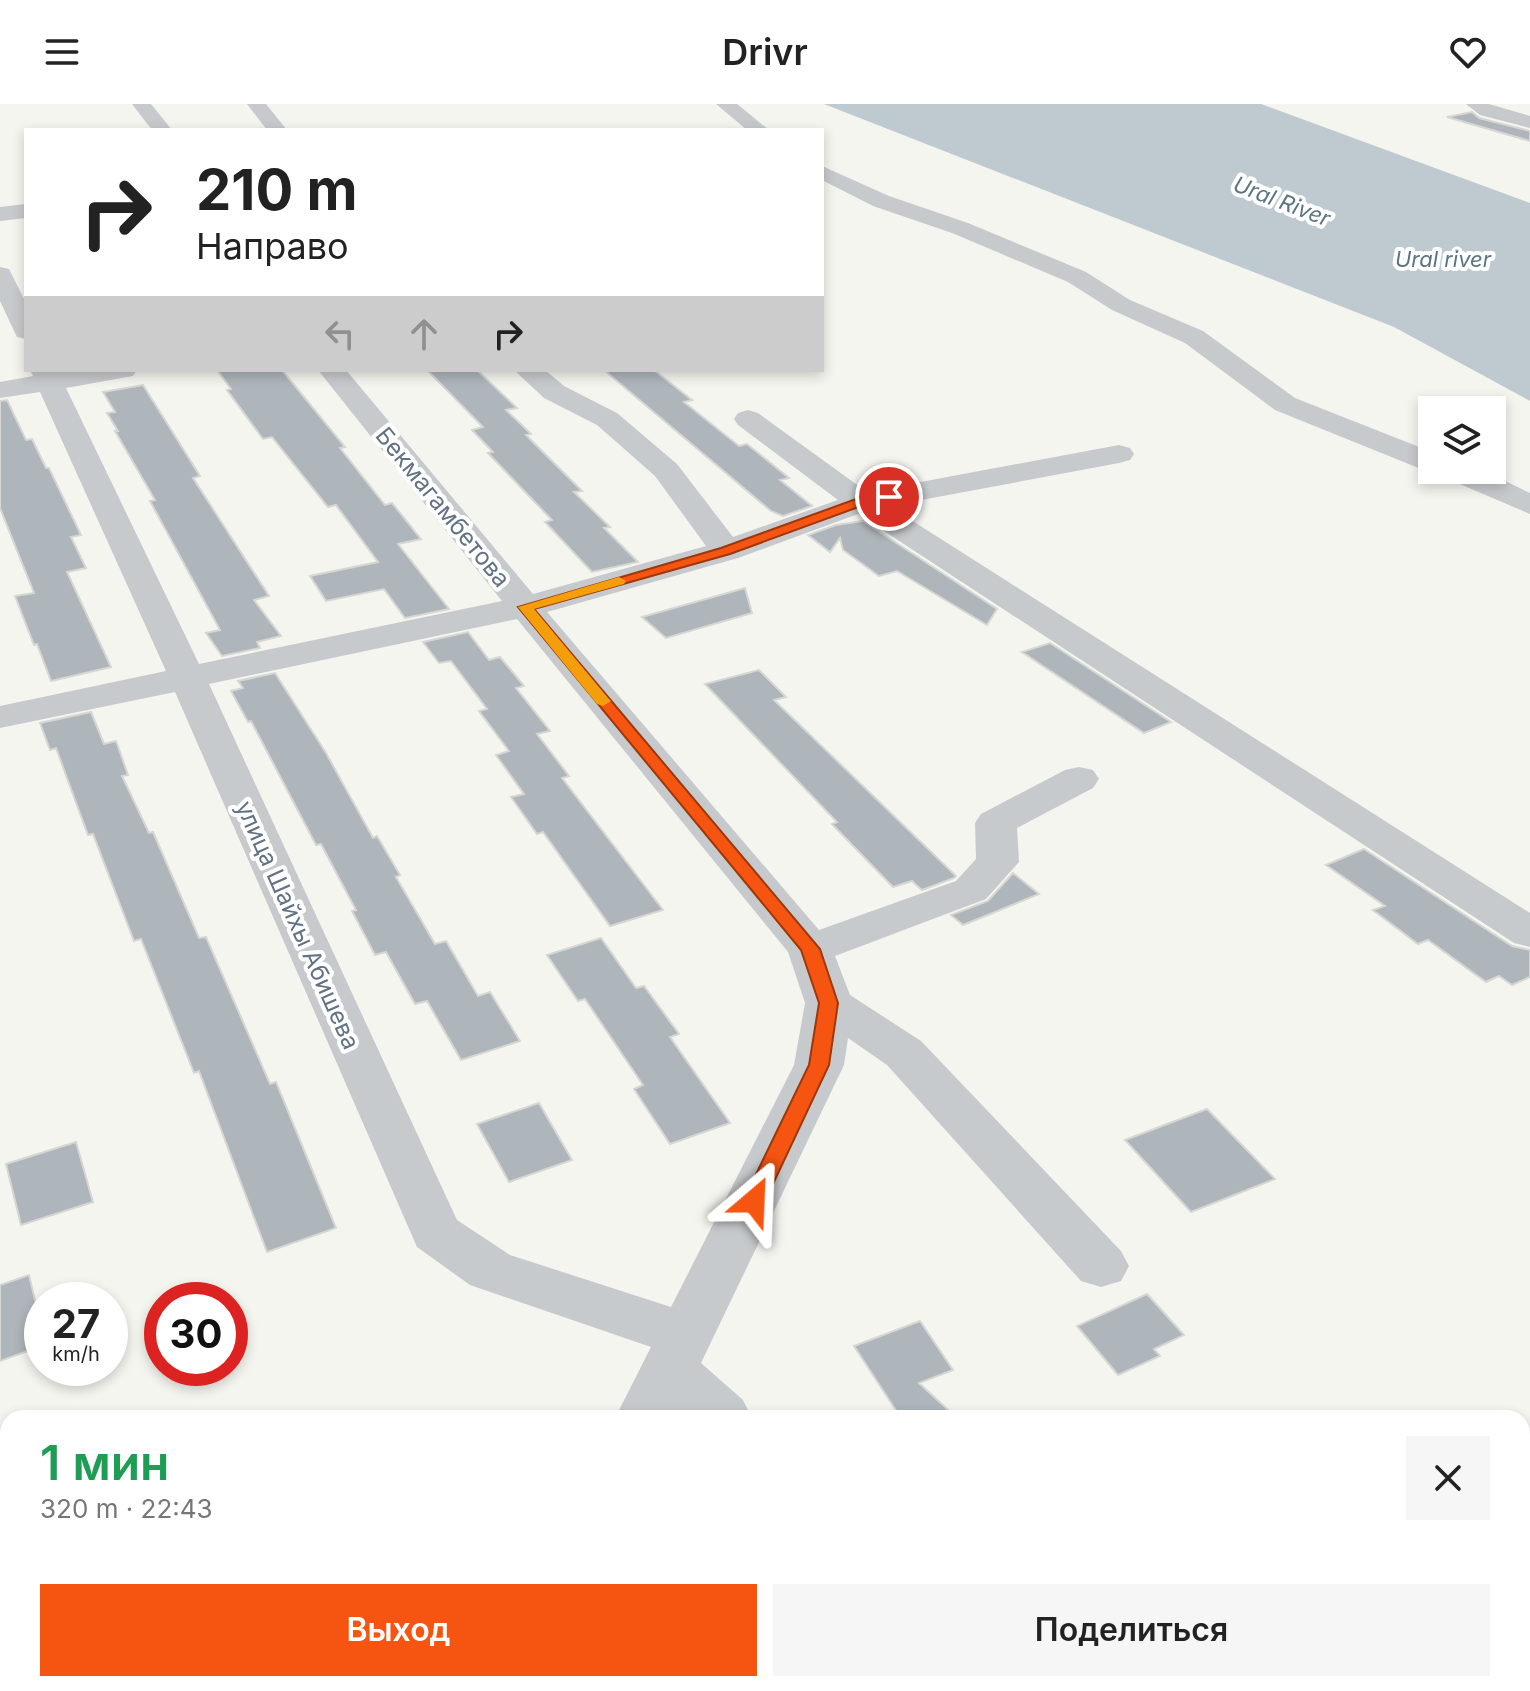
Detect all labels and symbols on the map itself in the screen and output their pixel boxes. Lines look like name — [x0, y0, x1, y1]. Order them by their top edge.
water label: Ural River — [1230, 171, 1335, 232]
water label: Ural river — [1395, 246, 1492, 272]
street label: Бекмагамбетова — [370, 421, 516, 593]
pin — [855, 463, 923, 531]
street label: улица Шайхы Абишева — [230, 796, 366, 1054]
position arrow — [712, 1159, 796, 1243]
speed limit sign: 30 — [144, 1282, 248, 1386]

